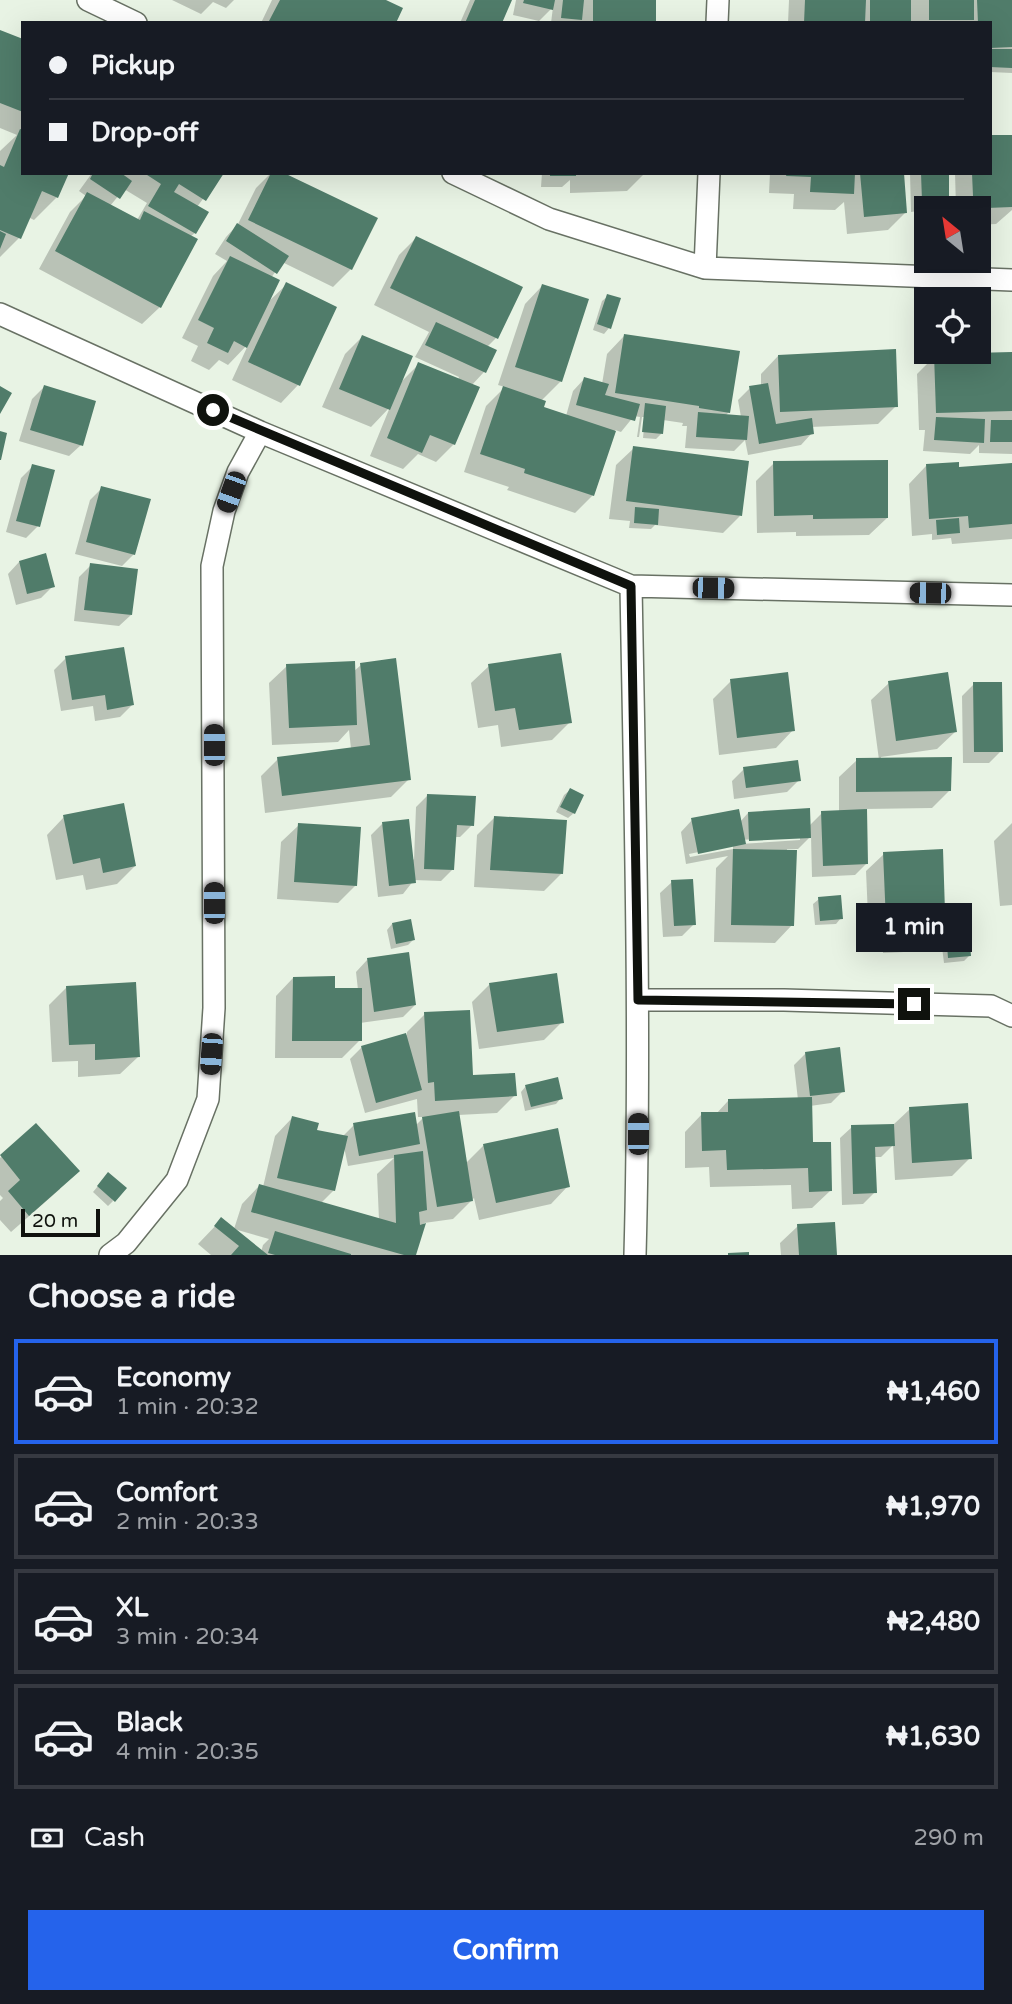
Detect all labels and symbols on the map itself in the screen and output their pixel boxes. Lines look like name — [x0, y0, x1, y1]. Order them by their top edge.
north arrow — [914, 196, 990, 273]
route start — [197, 394, 229, 426]
car — [214, 469, 249, 515]
car — [692, 577, 735, 599]
car — [909, 582, 952, 604]
car — [204, 724, 225, 766]
car — [204, 882, 225, 924]
callout: 1 min — [856, 902, 972, 951]
route end — [898, 988, 930, 1020]
car — [200, 1032, 223, 1076]
car — [628, 1113, 649, 1155]
scale bar — [21, 1206, 100, 1238]

